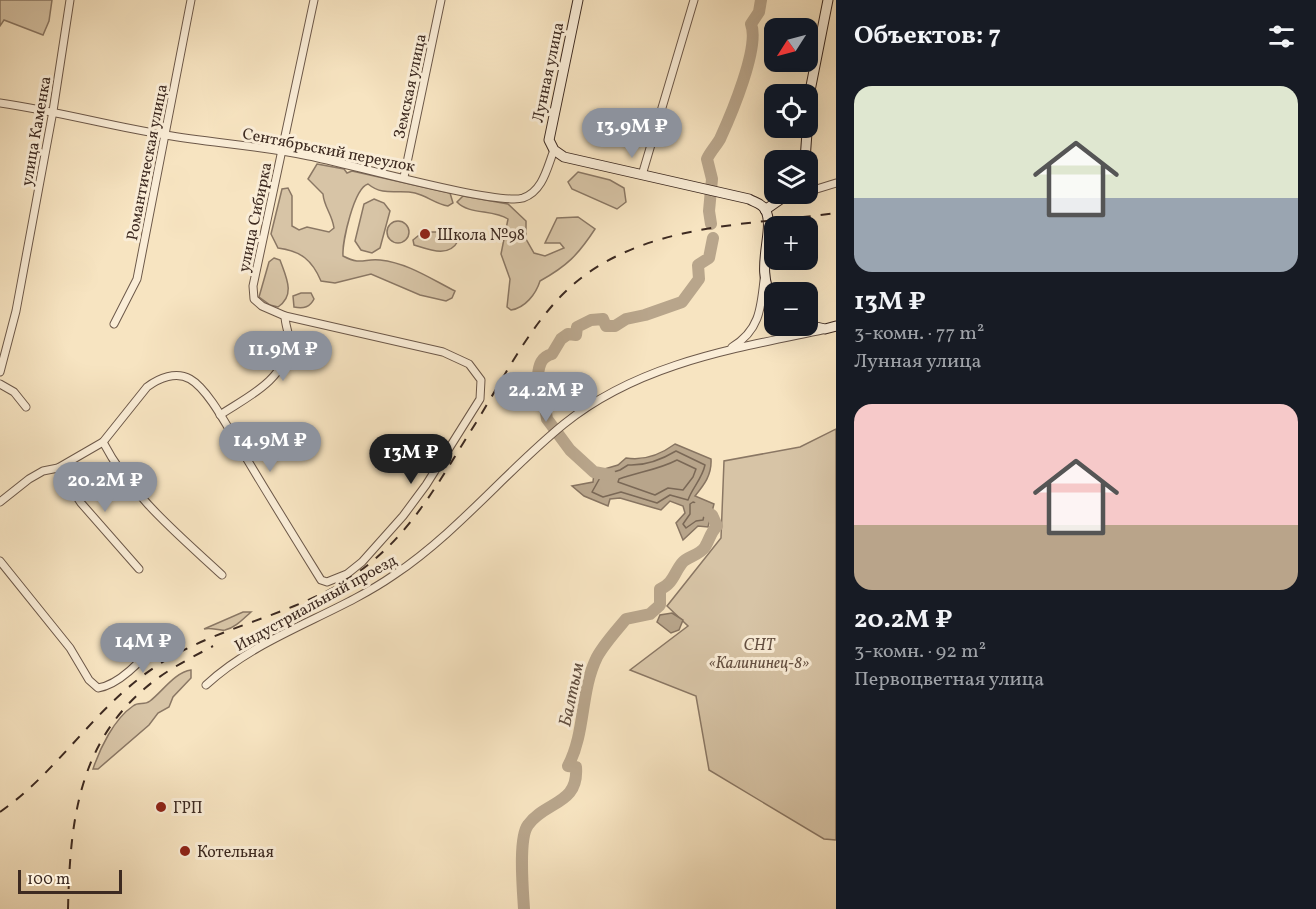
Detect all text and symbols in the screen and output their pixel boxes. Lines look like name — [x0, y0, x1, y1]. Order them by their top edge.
north arrow — [764, 18, 818, 72]
map controls — [764, 18, 818, 336]
text: Объектов: 7 — [854, 18, 1001, 54]
street label: Лунная улица — [528, 20, 570, 125]
icon: filters — [1265, 20, 1298, 53]
street label: Земская улица — [389, 32, 433, 141]
street label: улица Каменка — [16, 75, 57, 188]
street label: Романтическая улица — [122, 82, 174, 243]
button: locate — [764, 84, 818, 138]
pin: 13.9M ₽ — [577, 108, 687, 159]
text: 13.9M ₽ — [596, 113, 668, 141]
street label: Сентябрьский переулок — [241, 123, 417, 179]
icon: home — [1022, 125, 1130, 233]
button: layers — [764, 150, 818, 204]
street label: улица Сибирка — [234, 160, 278, 274]
button: + — [764, 216, 818, 270]
place label: Школа №98 — [437, 225, 525, 247]
marker: Школа №98 — [418, 227, 432, 241]
button: − — [764, 282, 818, 336]
text: 13M ₽ — [854, 284, 926, 320]
text: 3-комн. · 77 m² — [854, 320, 984, 348]
pin: 11.9M ₽ — [228, 331, 338, 382]
text: 11.9M ₽ — [248, 336, 318, 364]
text: Лунная улица — [854, 348, 982, 376]
pin: 24.2M ₽ — [491, 372, 601, 423]
text: 24.2M ₽ — [508, 377, 584, 405]
pin: 14.9M ₽ — [215, 422, 325, 473]
text: 14.9M ₽ — [233, 427, 307, 455]
pin: 13M ₽ — [369, 434, 453, 485]
text: 13M ₽ — [383, 439, 439, 467]
icon: home — [1022, 443, 1130, 551]
pin: 20.2M ₽ — [50, 462, 160, 513]
text: 20.2M ₽ — [67, 467, 143, 495]
street label: Индустриальный проезд — [231, 550, 401, 658]
text: 20.2M ₽ — [854, 602, 952, 638]
pin: 14M ₽ — [101, 623, 185, 674]
text: 14M ₽ — [114, 628, 172, 656]
park label: СНТ «Калининец-8» — [709, 635, 809, 675]
text: 3-комн. · 92 m² — [854, 638, 986, 666]
water label: Балтым — [553, 660, 591, 729]
text: Первоцветная улица — [854, 666, 1044, 694]
place label: ГРП — [173, 798, 203, 820]
marker: ГРП — [154, 800, 168, 814]
place label: Котельная — [197, 842, 274, 864]
marker: Котельная — [178, 844, 192, 858]
scale bar — [18, 867, 122, 894]
text: 100 m — [27, 869, 70, 891]

